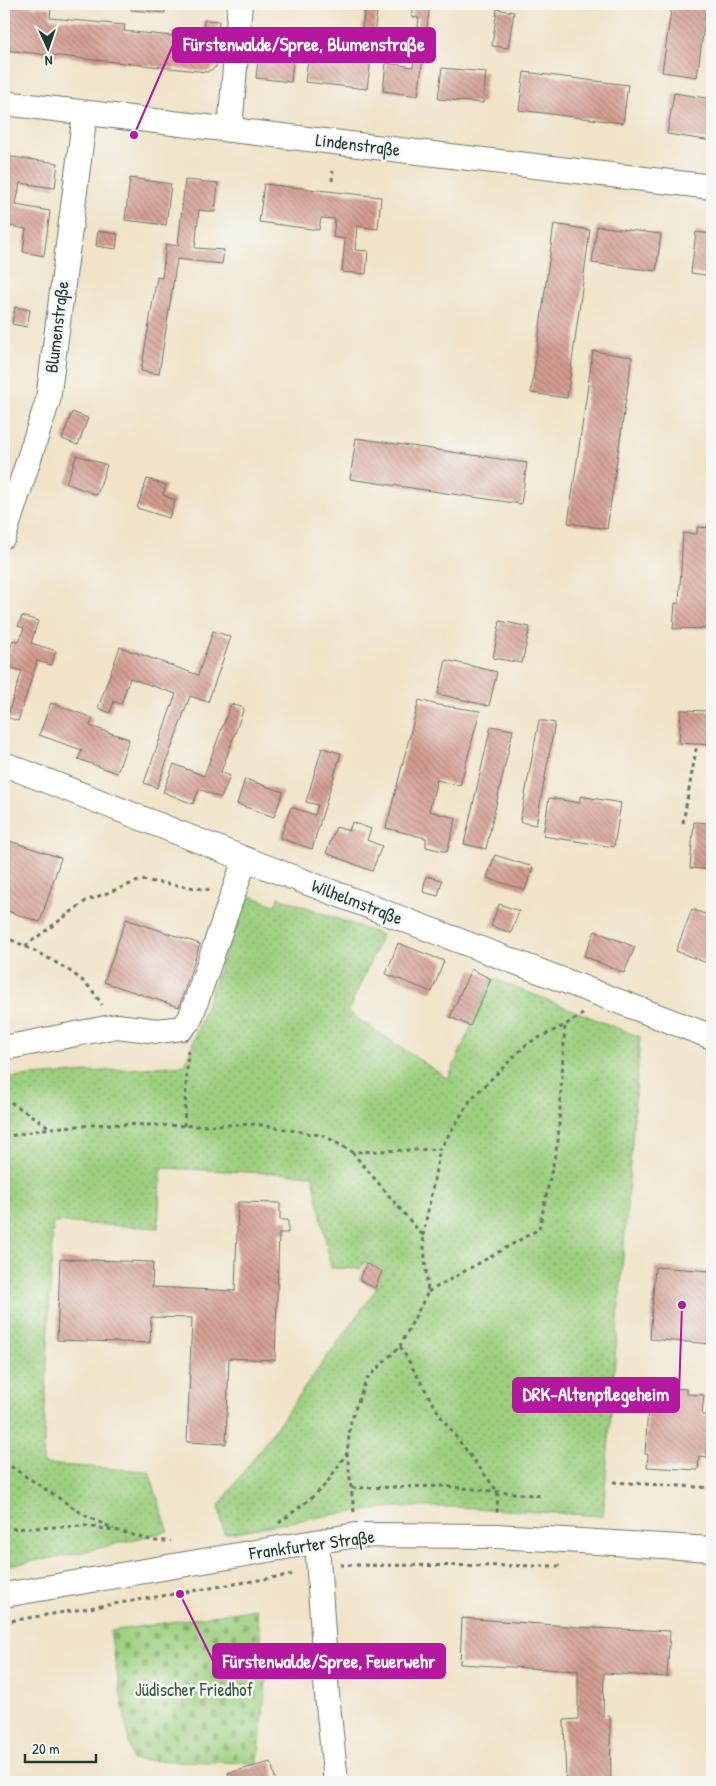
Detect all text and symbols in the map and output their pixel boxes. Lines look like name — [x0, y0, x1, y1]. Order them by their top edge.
north arrow — [22, 22, 72, 72]
callout: Fürstenwalde/Spree, Blumenstraße — [173, 28, 435, 62]
text: Fürstenwalde/Spree, Blumenstraße — [182, 31, 425, 58]
text: N — [44, 52, 53, 71]
street label: Lindenstraße — [314, 127, 402, 162]
street label: Blumenstraße — [38, 280, 75, 374]
street label: Wilhelmstraße — [308, 873, 406, 930]
callout: DRK-Altenpflegeheim — [513, 1378, 679, 1412]
text: DRK-Altenpflegeheim — [523, 1381, 669, 1408]
street label: Frankfurter Straße — [247, 1523, 376, 1566]
callout: Fürstenwalde/Spree, Feuerwehr — [213, 1644, 445, 1678]
text: Fürstenwalde/Spree, Feuerwehr — [222, 1648, 436, 1675]
park label: Jüdischer Friedhof — [135, 1677, 253, 1702]
scale bar — [25, 1731, 96, 1763]
text: 20 m — [32, 1738, 59, 1759]

